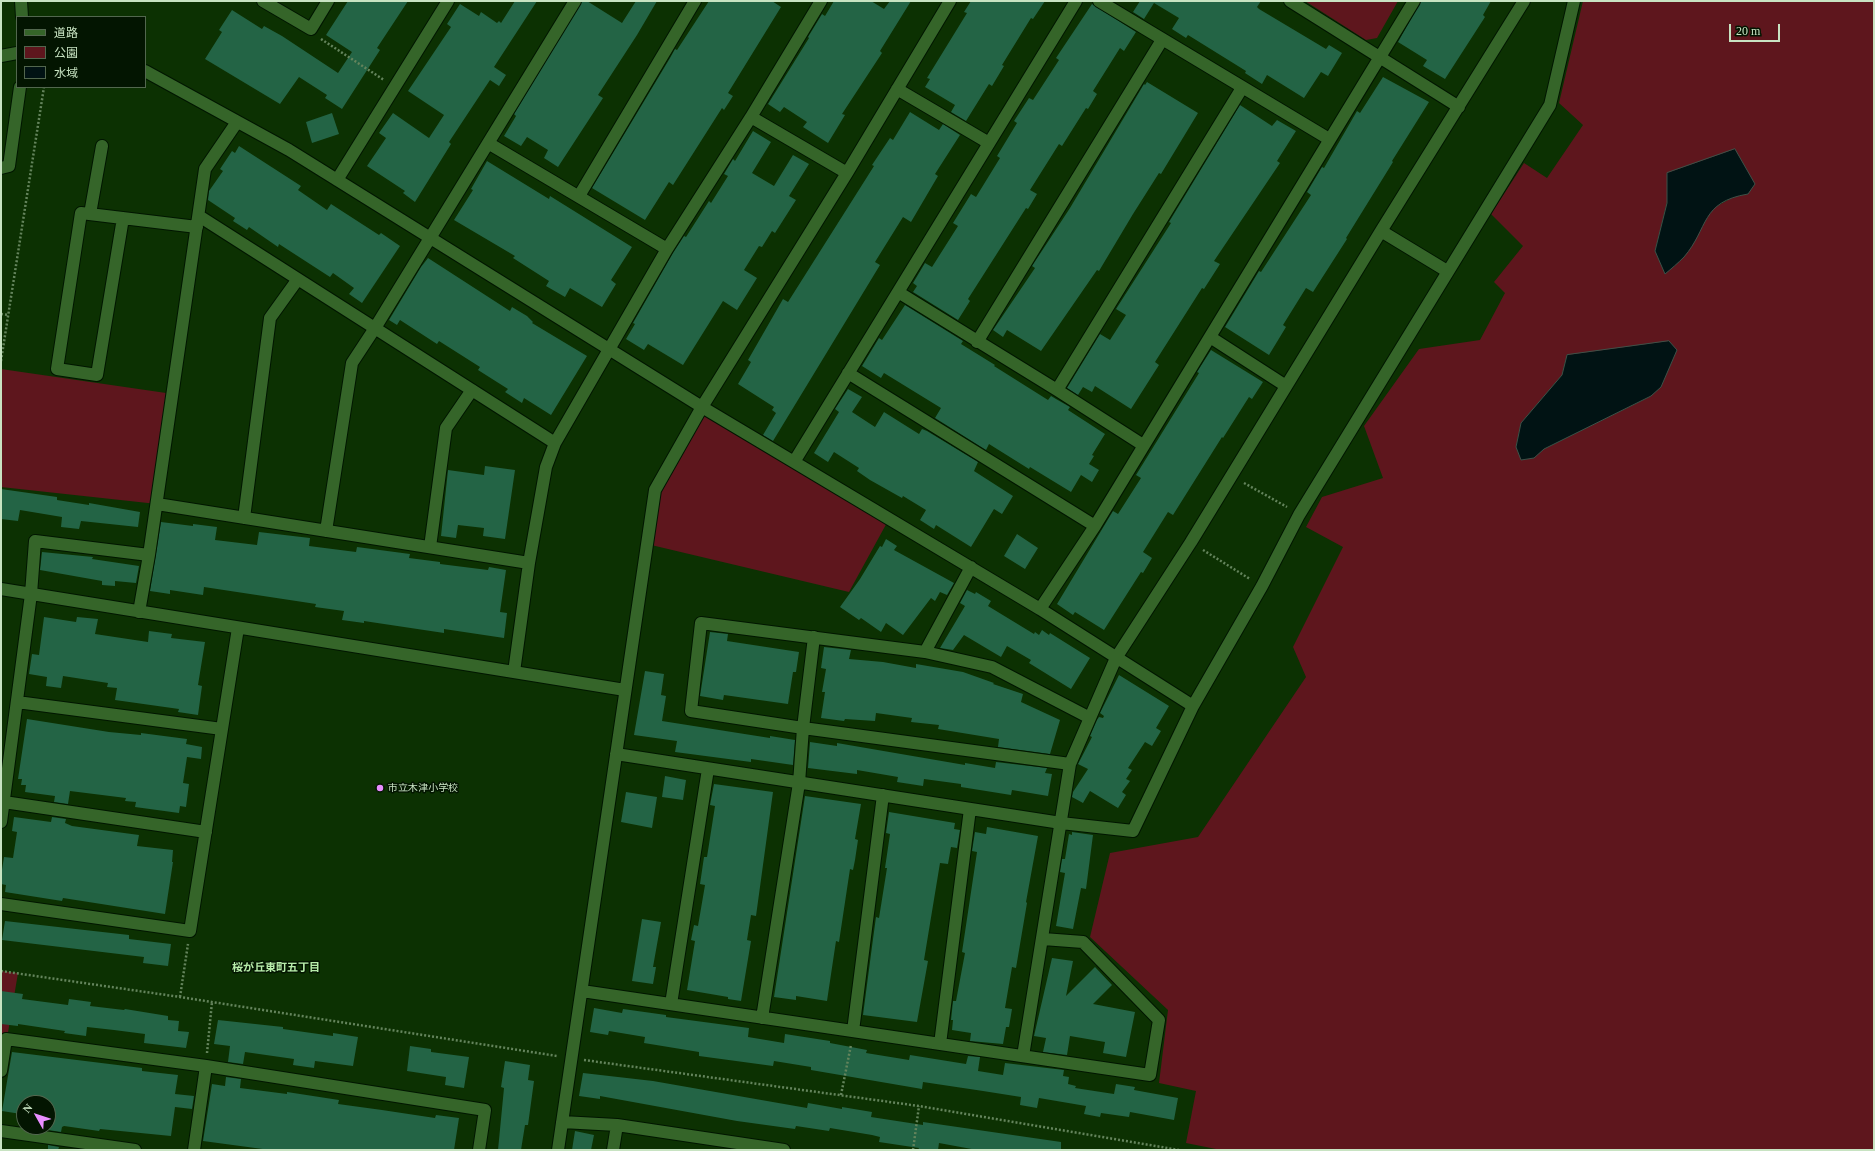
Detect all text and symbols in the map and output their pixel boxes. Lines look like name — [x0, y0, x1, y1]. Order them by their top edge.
legend — [16, 16, 146, 88]
scale bar — [1731, 16, 1782, 42]
text: 20 m — [1736, 24, 1760, 38]
text: 道路 — [54, 26, 78, 40]
text: 公園 — [54, 46, 78, 60]
text: 水域 — [54, 66, 78, 80]
place label: 市立木津小学校 — [388, 782, 458, 794]
marker: 市立木津小学校 — [375, 783, 385, 793]
district label: 桜が丘東町五丁目 — [232, 961, 320, 975]
north arrow — [16, 1095, 56, 1135]
text: N — [20, 1101, 35, 1115]

